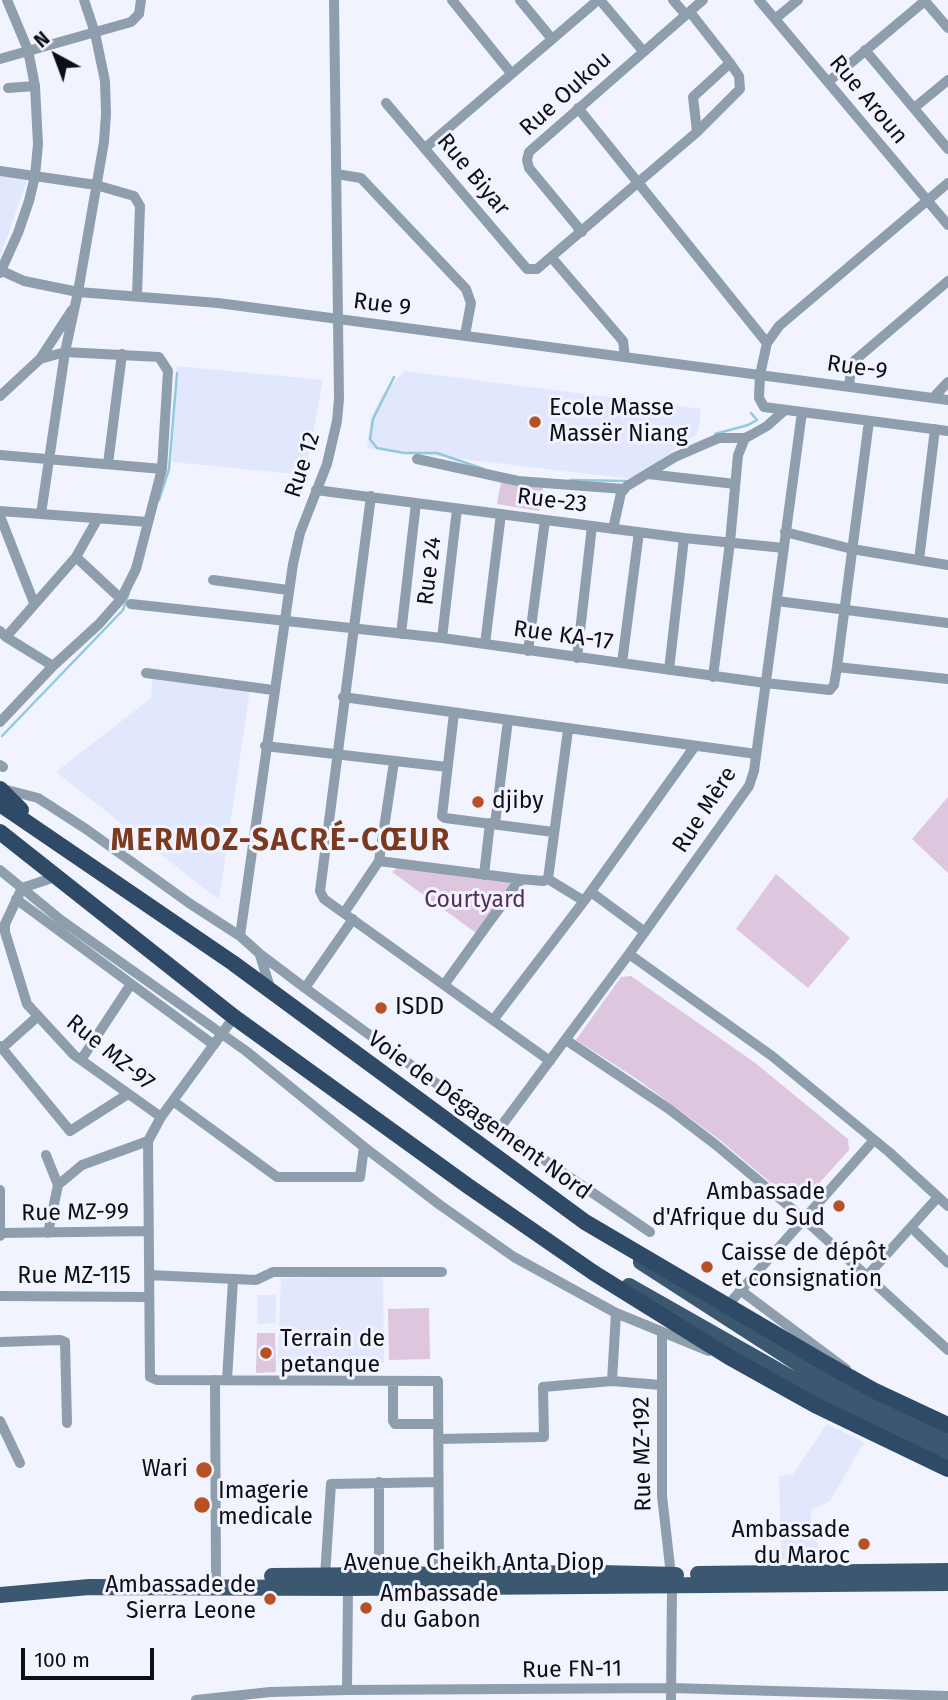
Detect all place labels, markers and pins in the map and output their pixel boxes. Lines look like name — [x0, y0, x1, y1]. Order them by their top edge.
place label: Ecole Masse Massër Niang — [549, 395, 688, 449]
marker: Ecole Masse Massër Niang — [527, 414, 543, 430]
place label: djiby — [492, 788, 544, 816]
marker: djiby — [470, 794, 486, 810]
place label: ISDD — [395, 994, 444, 1022]
marker: ISDD — [373, 1000, 389, 1016]
place label: Ambassade d'Afrique du Sud — [652, 1179, 825, 1233]
marker: Ambassade d'Afrique du Sud — [831, 1198, 847, 1214]
place label: Caisse de dépôt et consignation — [721, 1240, 887, 1294]
marker: Caisse de dépôt et consignation — [699, 1259, 715, 1275]
place label: Terrain de petanque — [280, 1326, 385, 1380]
marker: Terrain de petanque — [258, 1345, 274, 1361]
place label: Wari — [142, 1456, 188, 1484]
marker: Wari — [194, 1460, 214, 1480]
place label: Imagerie medicale — [218, 1478, 313, 1532]
marker: Imagerie medicale — [192, 1495, 212, 1515]
place label: Ambassade du Maroc — [732, 1517, 850, 1571]
marker: Ambassade du Maroc — [856, 1536, 872, 1552]
place label: Ambassade de Sierra Leone — [105, 1572, 256, 1626]
place label: Ambassade du Gabon — [380, 1581, 498, 1635]
marker: Ambassade de Sierra Leone — [262, 1591, 278, 1607]
marker: Ambassade du Gabon — [358, 1600, 374, 1616]

